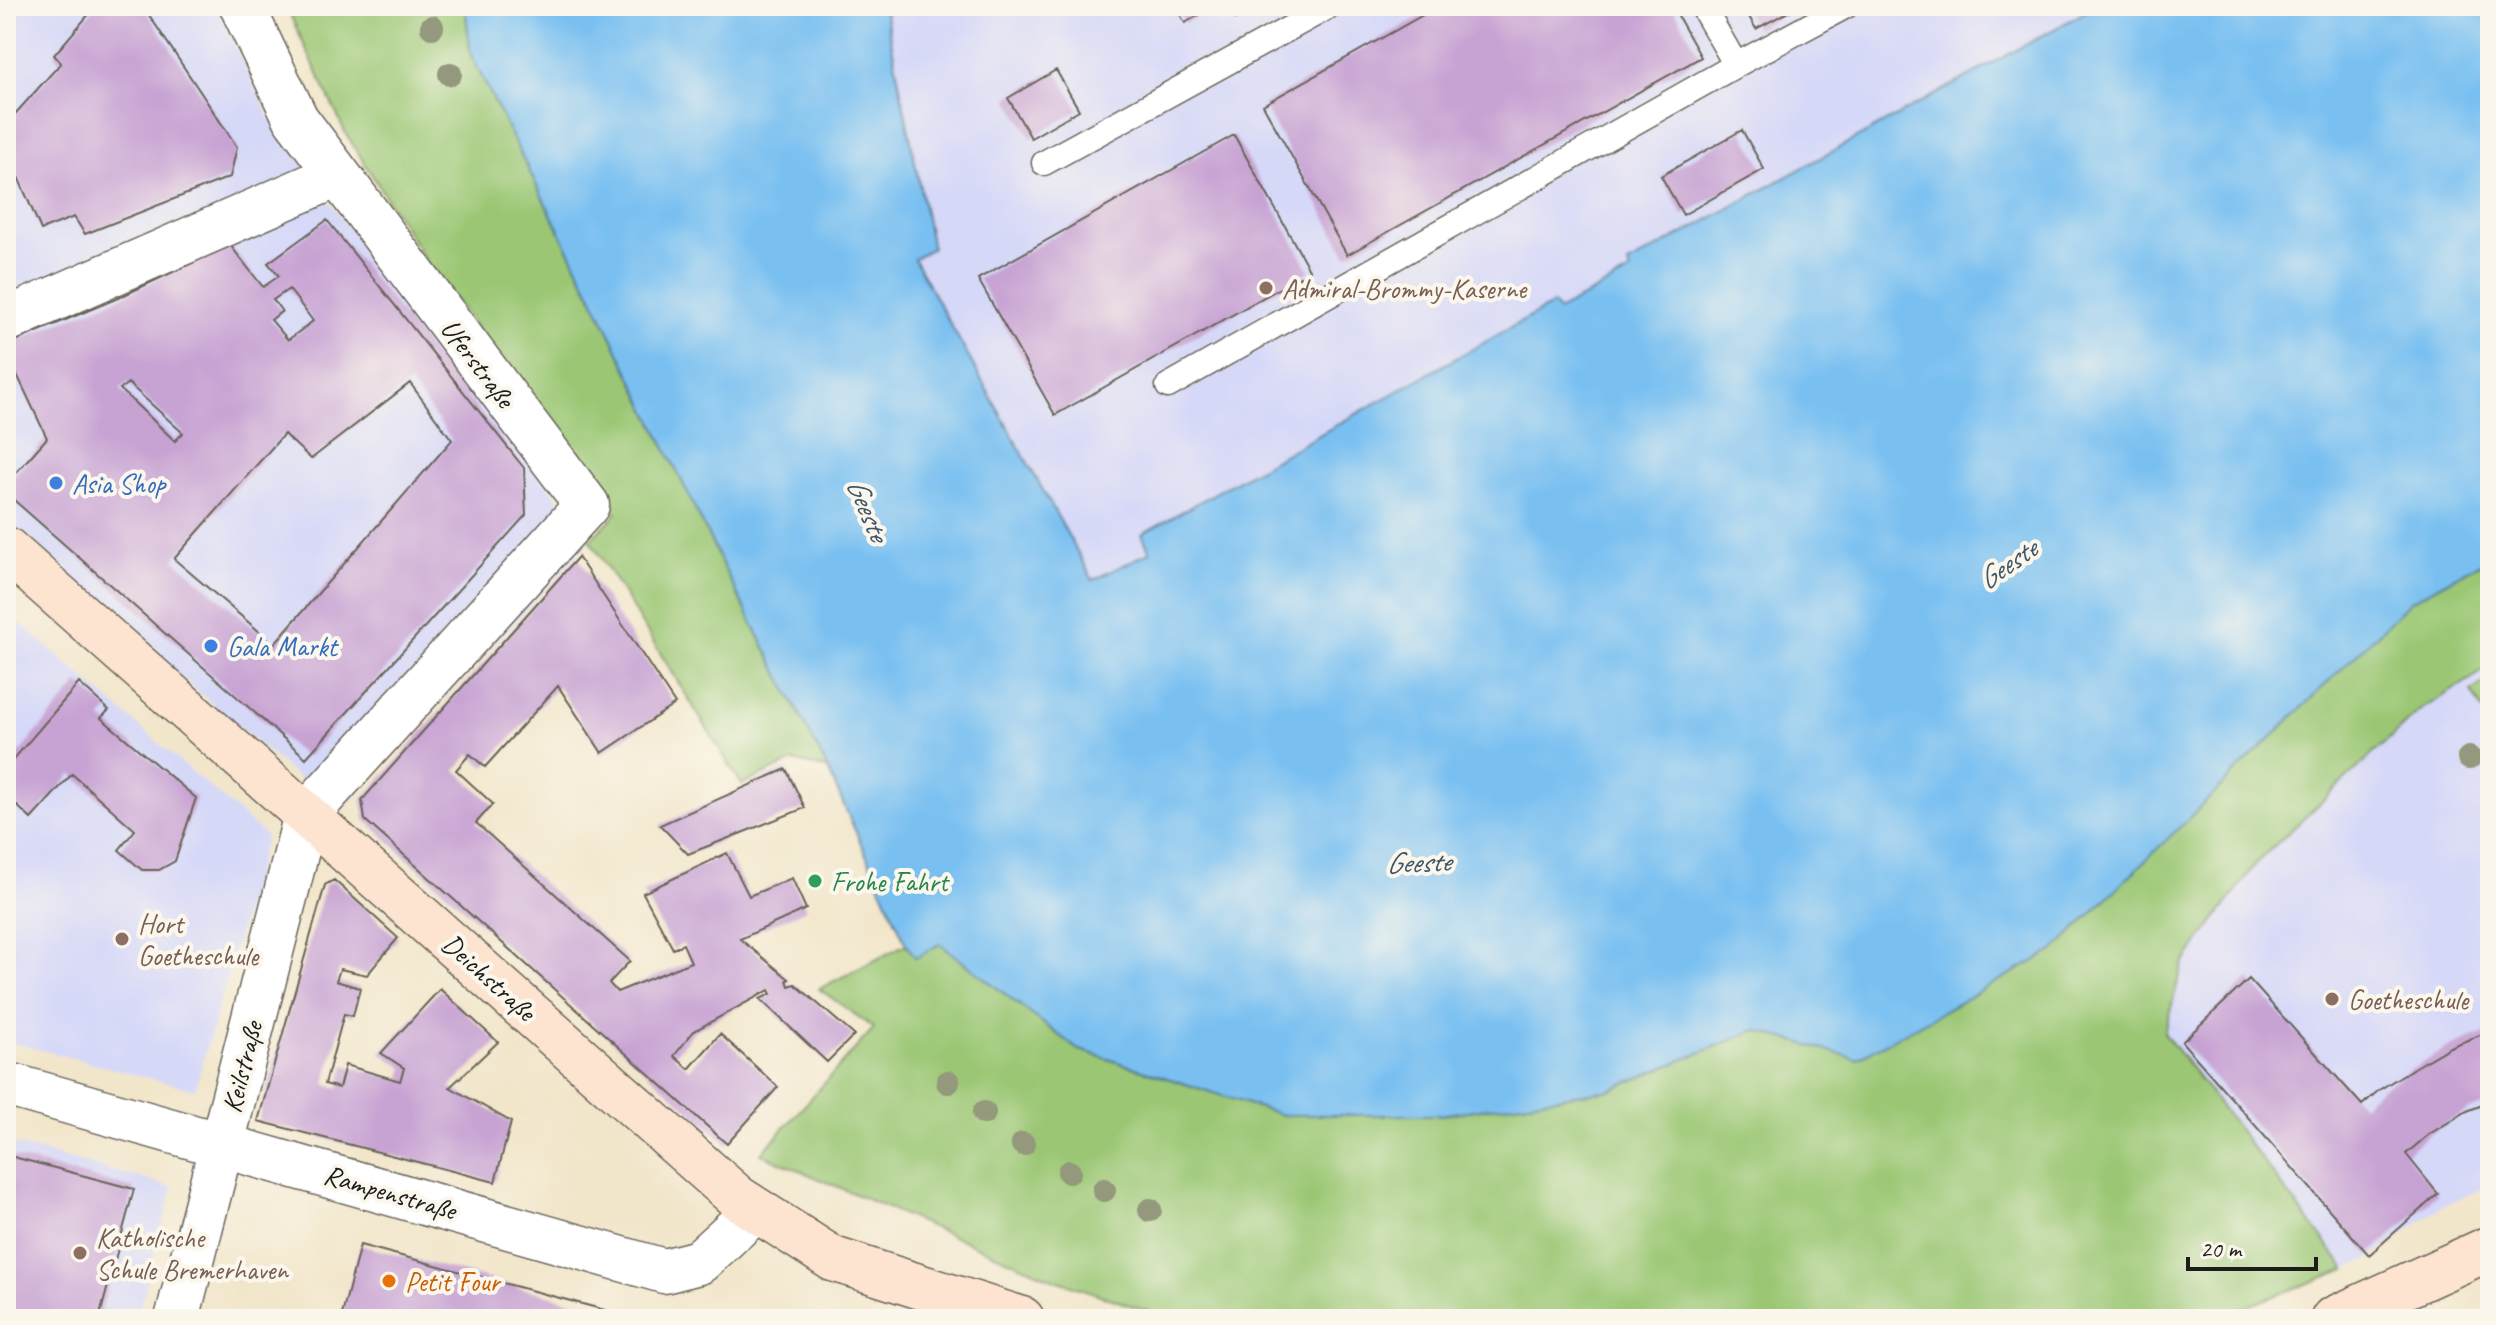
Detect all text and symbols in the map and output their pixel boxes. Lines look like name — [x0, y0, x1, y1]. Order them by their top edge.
place label: Admiral-Brommy-Kaserne — [1282, 271, 1528, 306]
marker: Admiral-Brommy-Kaserne — [1257, 279, 1275, 297]
street label: Uferstraße — [433, 312, 524, 416]
place label: Asia Shop — [72, 466, 168, 501]
water label: Geeste — [838, 472, 900, 550]
marker: Asia Shop — [47, 474, 65, 492]
water label: Geeste — [1970, 528, 2048, 598]
place label: Gala Markt — [227, 629, 340, 664]
marker: Gala Markt — [202, 637, 220, 655]
water label: Geeste — [1385, 842, 1455, 882]
place label: Frohe Fahrt — [831, 864, 950, 899]
marker: Frohe Fahrt — [806, 872, 824, 890]
place label: Hort Goetheschule — [138, 906, 260, 973]
street label: Deichstraße — [435, 926, 545, 1029]
marker: Hort Goetheschule — [113, 930, 131, 948]
place label: Goetheschule — [2348, 982, 2470, 1017]
marker: Goetheschule — [2323, 990, 2341, 1008]
street label: Keilstraße — [214, 1016, 271, 1116]
street label: Rampenstraße — [320, 1156, 462, 1228]
place label: Katholische Schule Bremerhaven — [96, 1220, 289, 1287]
scale bar — [2188, 1221, 2316, 1271]
text: 20 m — [2200, 1234, 2243, 1264]
marker: Katholische Schule Bremerhaven — [71, 1244, 89, 1262]
place label: Petit Four — [405, 1264, 502, 1299]
marker: Petit Four — [380, 1272, 398, 1290]

